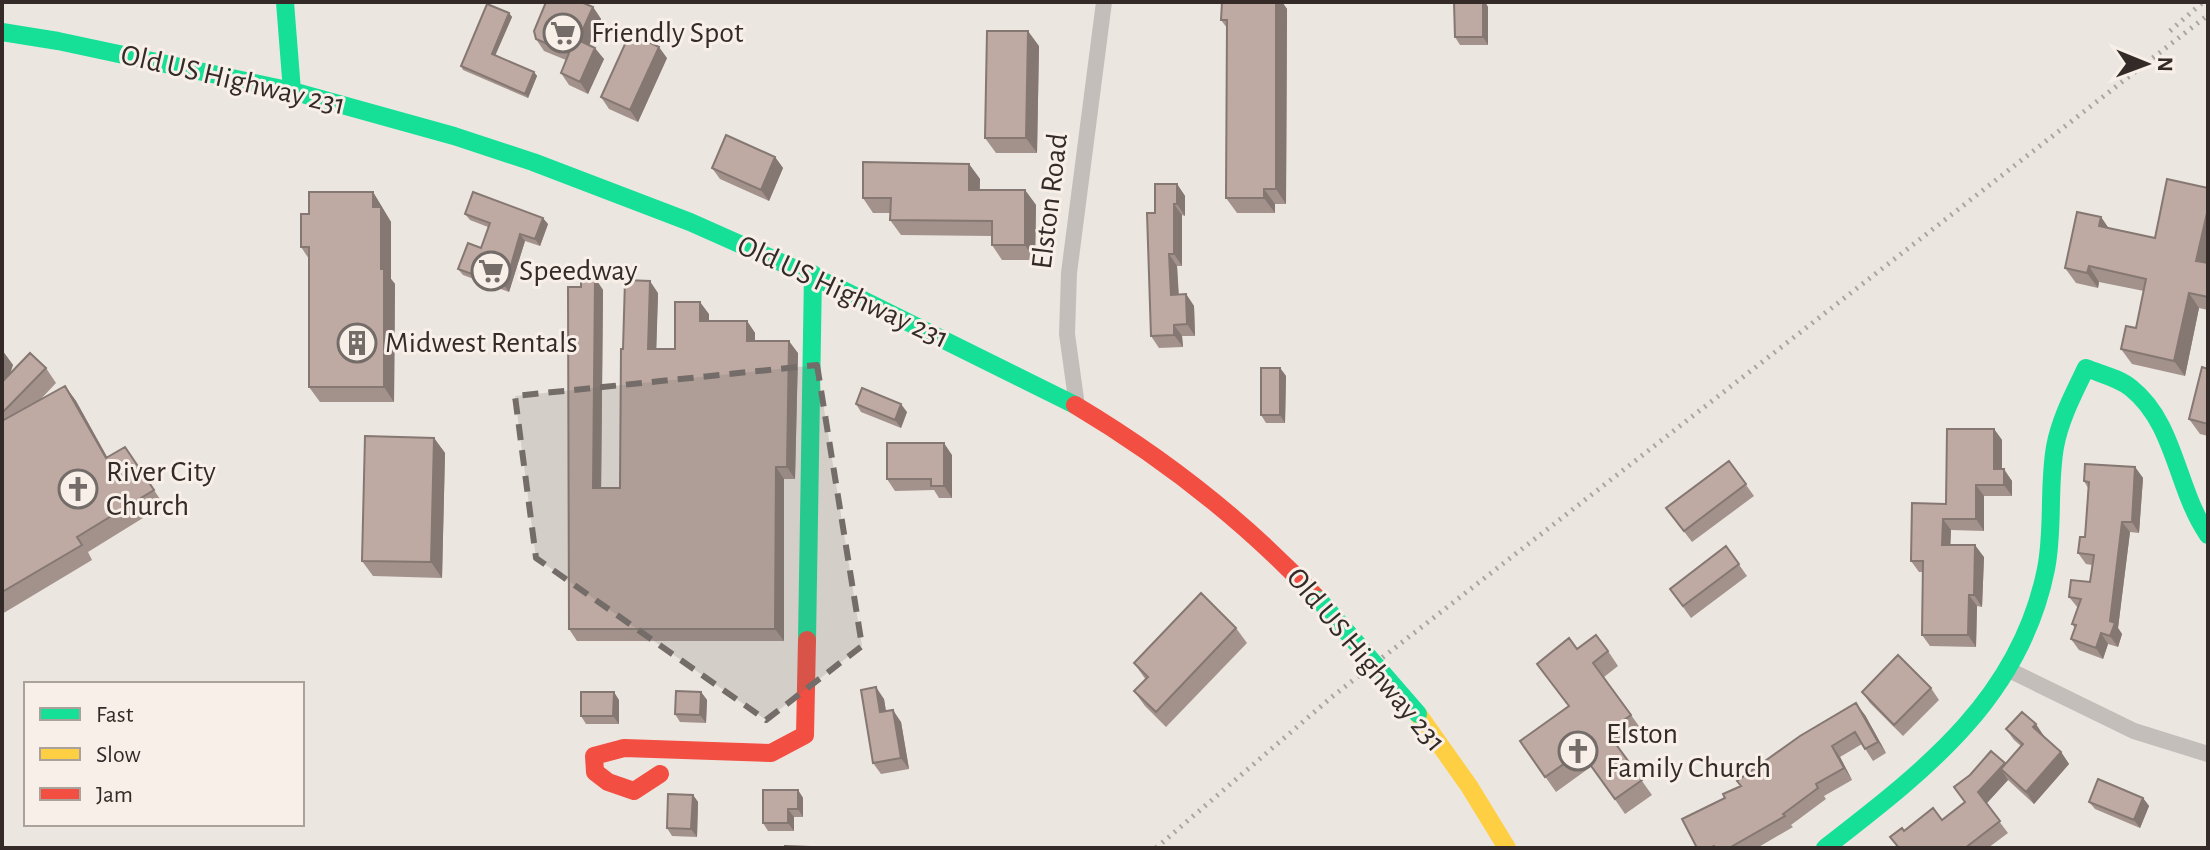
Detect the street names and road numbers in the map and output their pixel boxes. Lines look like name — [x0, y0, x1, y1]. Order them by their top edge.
street label: Old US Highway 231 — [118, 40, 348, 120]
street label: Elston Road — [1027, 131, 1073, 271]
street label: Old US Highway 231 — [733, 230, 953, 354]
street label: Old US Highway 231 — [1281, 562, 1451, 758]

